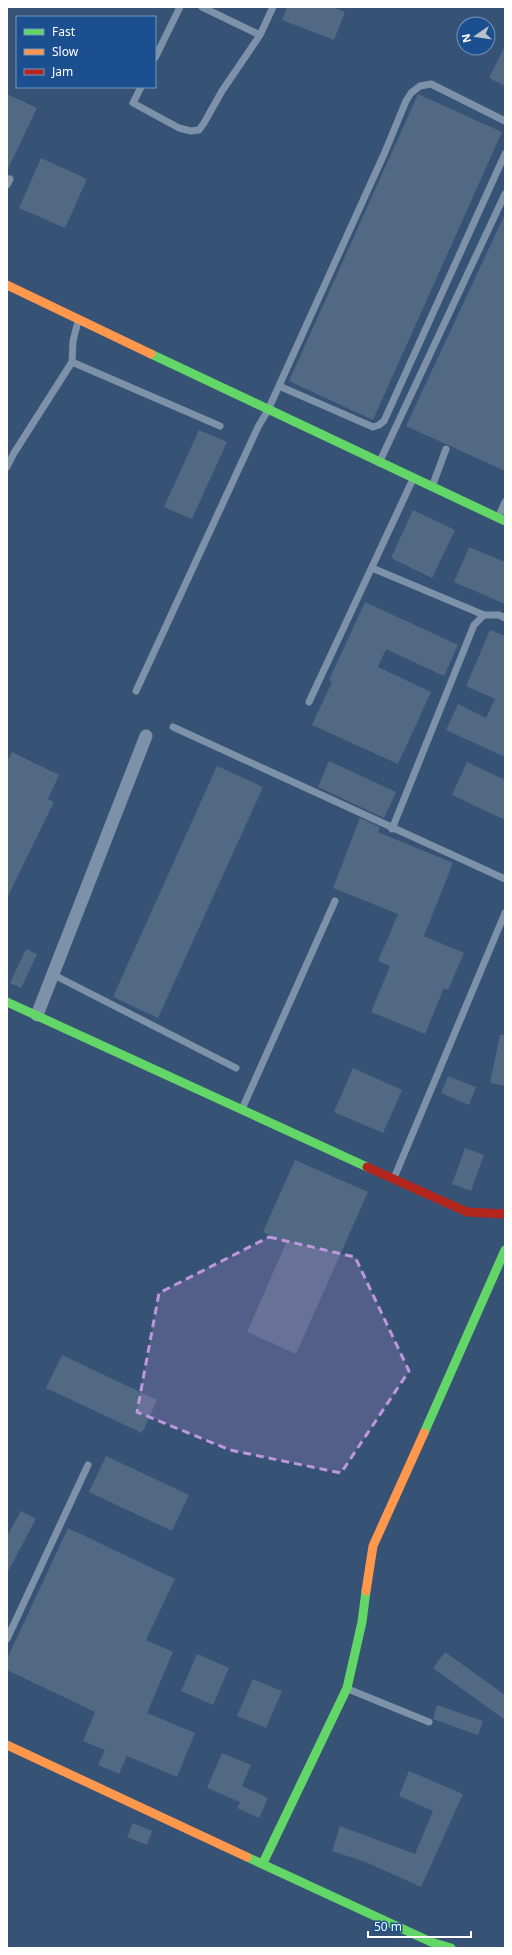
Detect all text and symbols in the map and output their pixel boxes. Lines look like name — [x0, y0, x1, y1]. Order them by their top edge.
legend — [16, 16, 156, 88]
north arrow — [456, 16, 496, 56]
text: Fast — [52, 23, 76, 40]
text: N — [457, 32, 474, 44]
text: Slow — [52, 43, 79, 60]
text: Jam — [51, 63, 73, 80]
scale bar — [368, 1913, 471, 1939]
text: 50 m — [374, 1918, 402, 1935]

